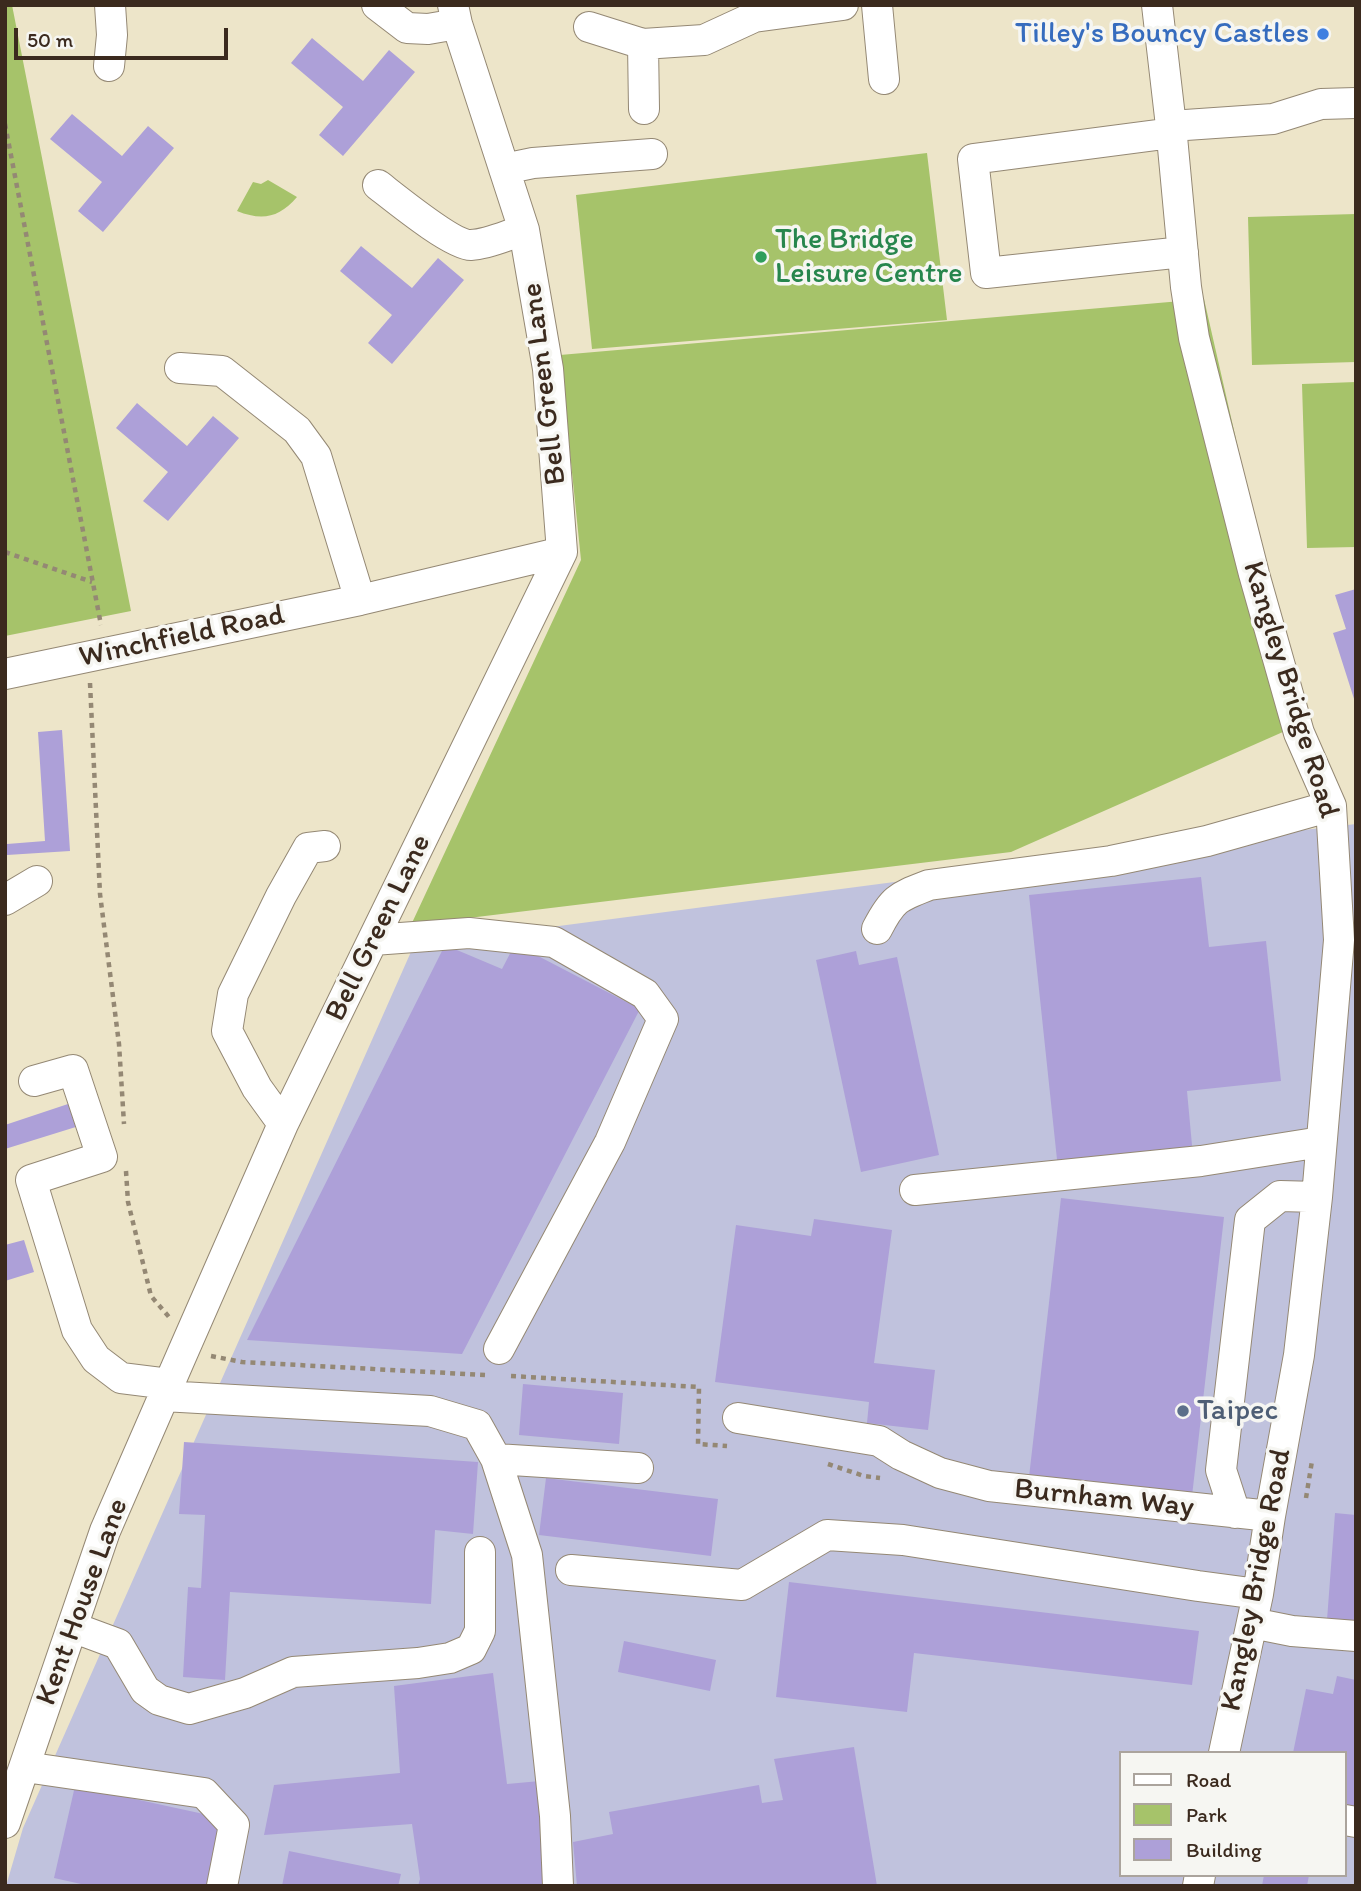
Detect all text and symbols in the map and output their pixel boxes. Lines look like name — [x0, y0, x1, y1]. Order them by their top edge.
scale bar — [18, 14, 231, 58]
place label: Tilley's Bouncy Castles — [1015, 16, 1309, 52]
marker: Tilley's Bouncy Castles — [1315, 26, 1331, 42]
text: 50 m — [27, 27, 73, 52]
place label: The Bridge Leisure Centre — [775, 222, 962, 292]
marker: The Bridge Leisure Centre — [753, 249, 769, 265]
street label: Bell Green Lane — [515, 281, 575, 487]
street label: Kangley Bridge Road — [1234, 557, 1346, 823]
street label: Winchfield Road — [76, 598, 288, 676]
street label: Bell Green Lane — [318, 829, 440, 1027]
place label: Taipec — [1197, 1393, 1278, 1429]
marker: Taipec — [1175, 1403, 1191, 1419]
street label: Kangley Bridge Road — [1214, 1446, 1300, 1714]
street label: Burnham Way — [1012, 1472, 1196, 1526]
street label: Kent House Lane — [29, 1494, 137, 1710]
legend — [1120, 1751, 1347, 1877]
text: Road — [1186, 1767, 1231, 1792]
text: Park — [1186, 1802, 1227, 1827]
text: Building — [1186, 1837, 1262, 1862]

